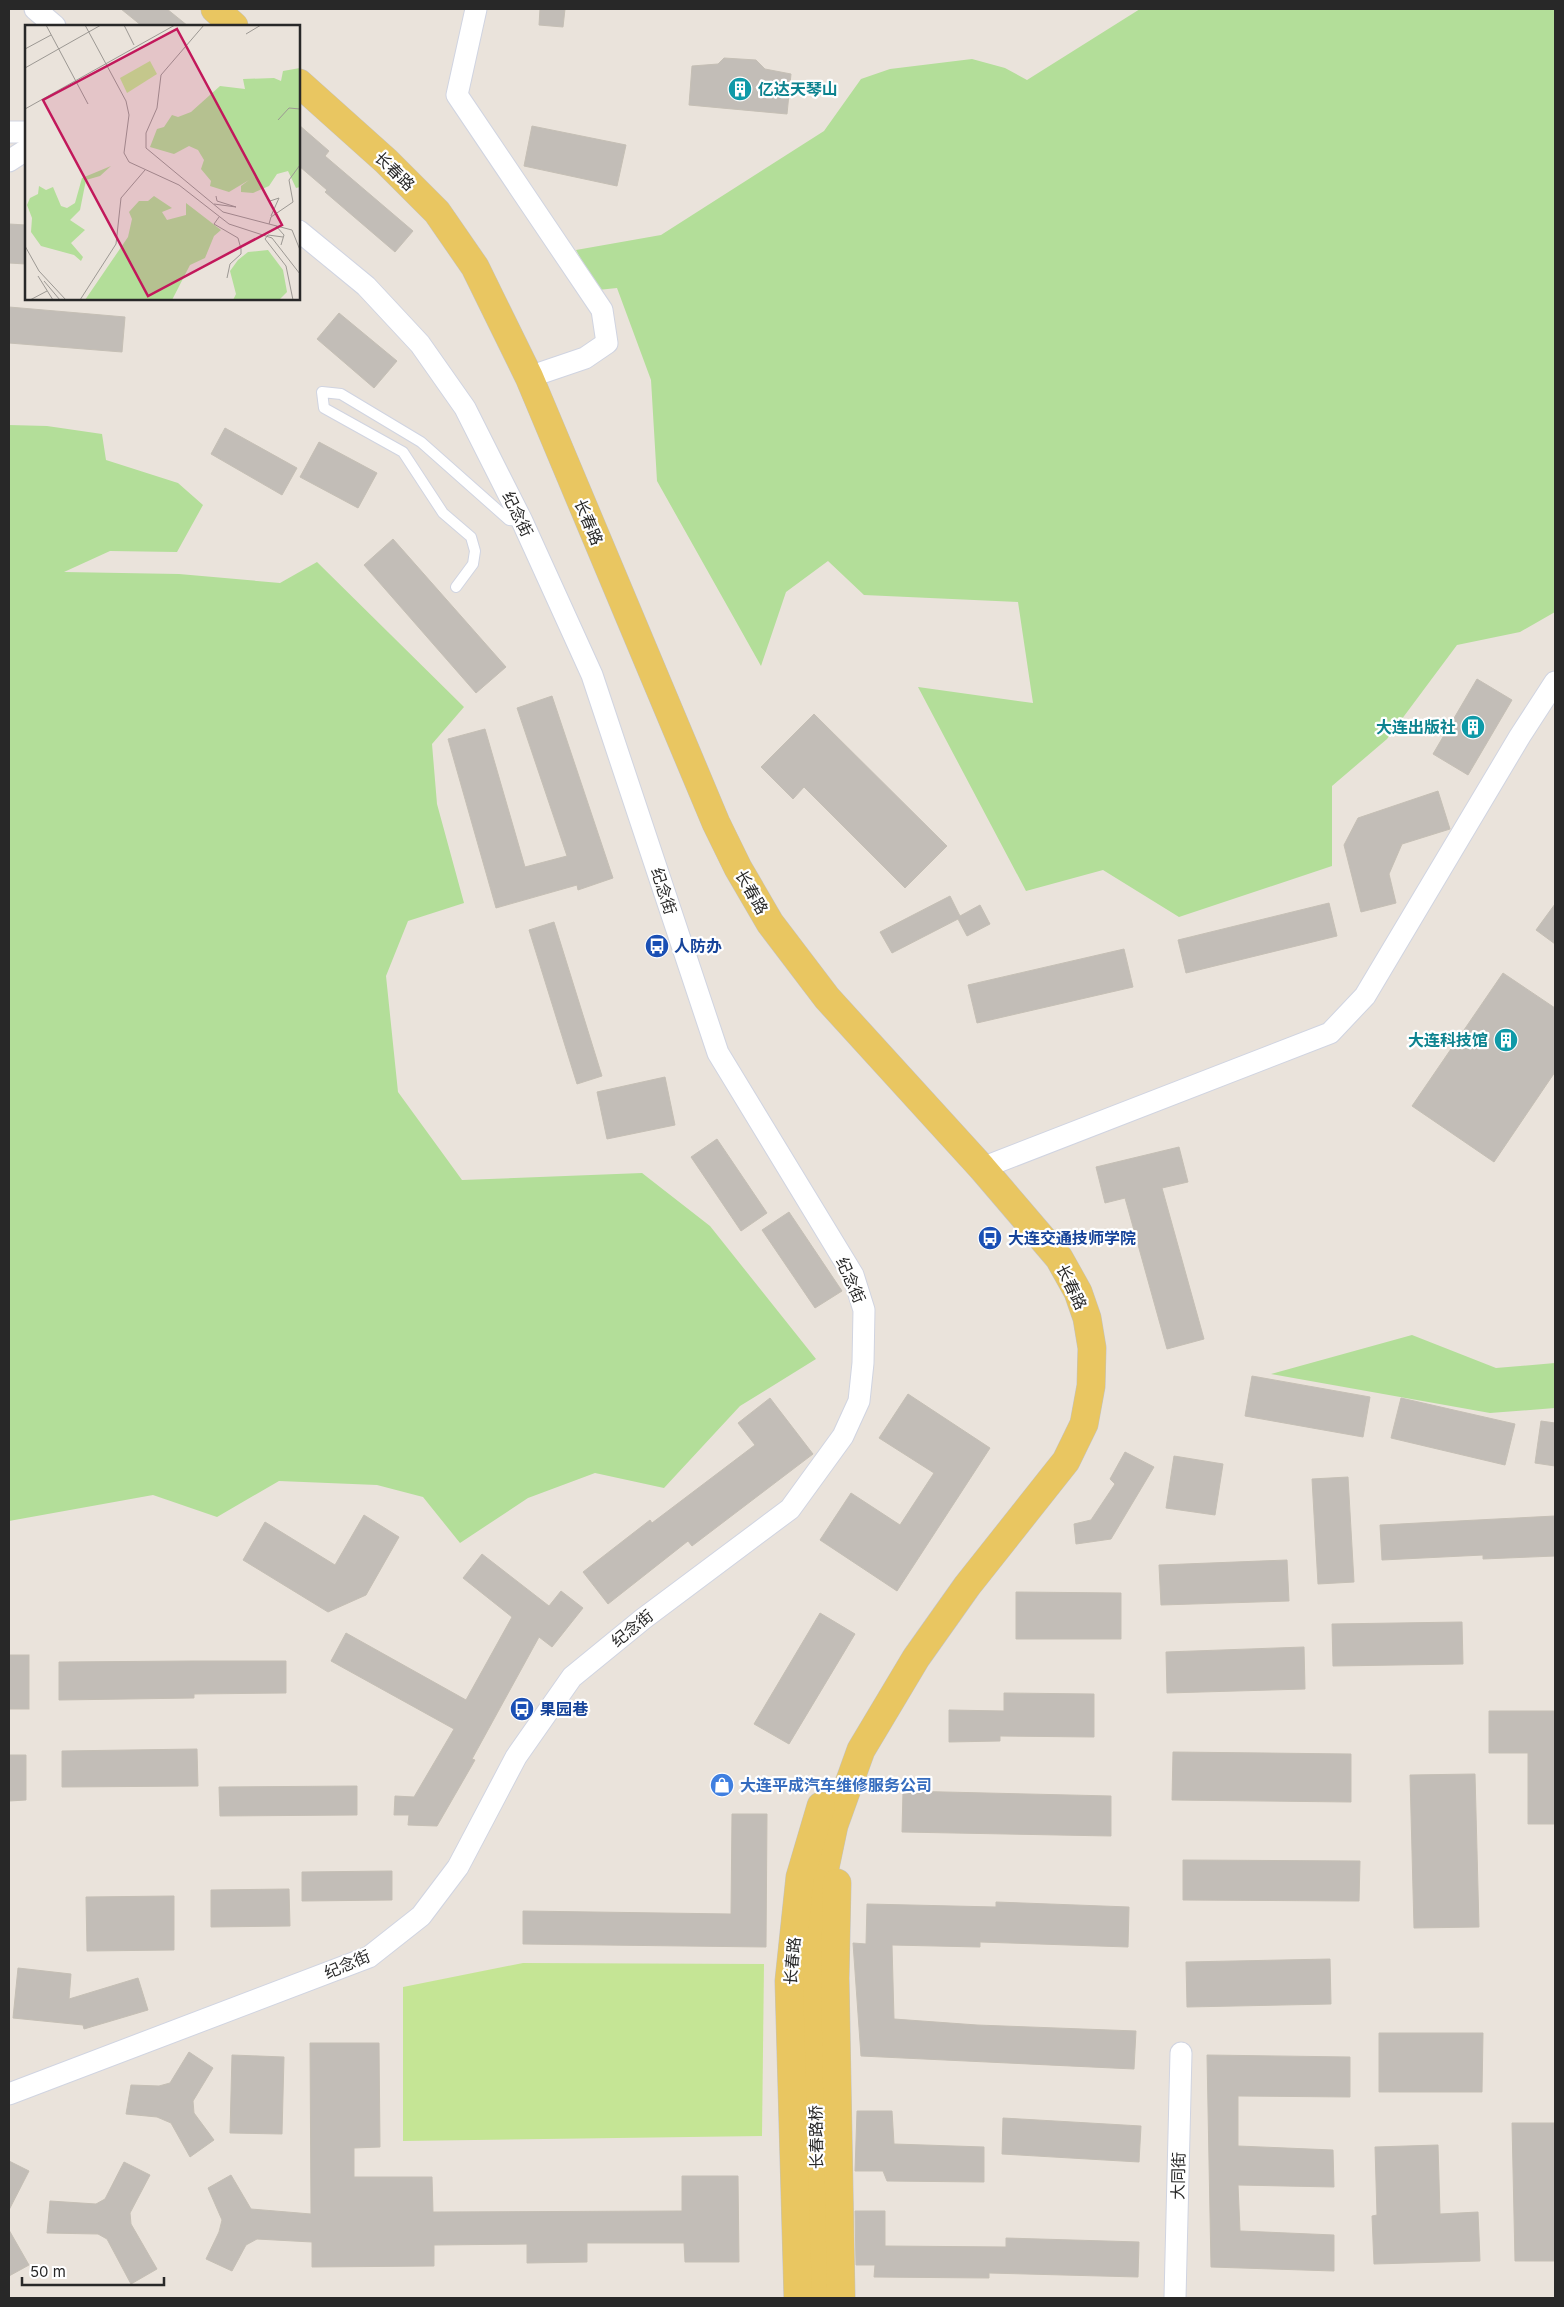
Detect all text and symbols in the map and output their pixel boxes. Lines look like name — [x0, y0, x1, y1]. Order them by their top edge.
inset map — [25, 25, 300, 300]
building icon: 亿达天琴山 — [727, 76, 753, 102]
place label: 亿达天琴山 — [758, 79, 838, 99]
street label: 长春路 — [371, 147, 419, 195]
street label: 纪念街 — [498, 488, 538, 540]
street label: 长春路 — [570, 496, 608, 548]
building icon: 大连出版社 — [1460, 714, 1486, 740]
place label: 大连出版社 — [1376, 717, 1456, 737]
street label: 纪念街 — [647, 865, 681, 917]
street label: 长春路 — [731, 866, 773, 918]
bus stop icon: 人防办 — [644, 933, 670, 959]
place label: 人防办 — [674, 936, 722, 956]
building icon: 大连科技馆 — [1493, 1027, 1519, 1053]
place label: 大连科技馆 — [1408, 1030, 1488, 1050]
bus stop icon: 大连交通技师学院 — [977, 1225, 1003, 1251]
place label: 大连交通技师学院 — [1008, 1228, 1136, 1248]
street label: 纪念街 — [832, 1254, 870, 1306]
street label: 长春路 — [1052, 1261, 1092, 1313]
street label: 纪念街 — [607, 1605, 657, 1651]
bus stop icon: 果园巷 — [509, 1696, 535, 1722]
place label: 果园巷 — [540, 1699, 589, 1719]
shop icon: 大连平成汽车维修服务公司 — [709, 1772, 735, 1798]
place label: 大连平成汽车维修服务公司 — [740, 1775, 932, 1795]
street label: 长春路 — [780, 1936, 804, 1986]
street label: 纪念街 — [321, 1945, 373, 1983]
street label: 长春路桥 — [805, 2105, 827, 2169]
street label: 大同街 — [1168, 2152, 1188, 2200]
scale bar — [22, 2254, 165, 2286]
text: 50 m — [30, 2262, 66, 2281]

